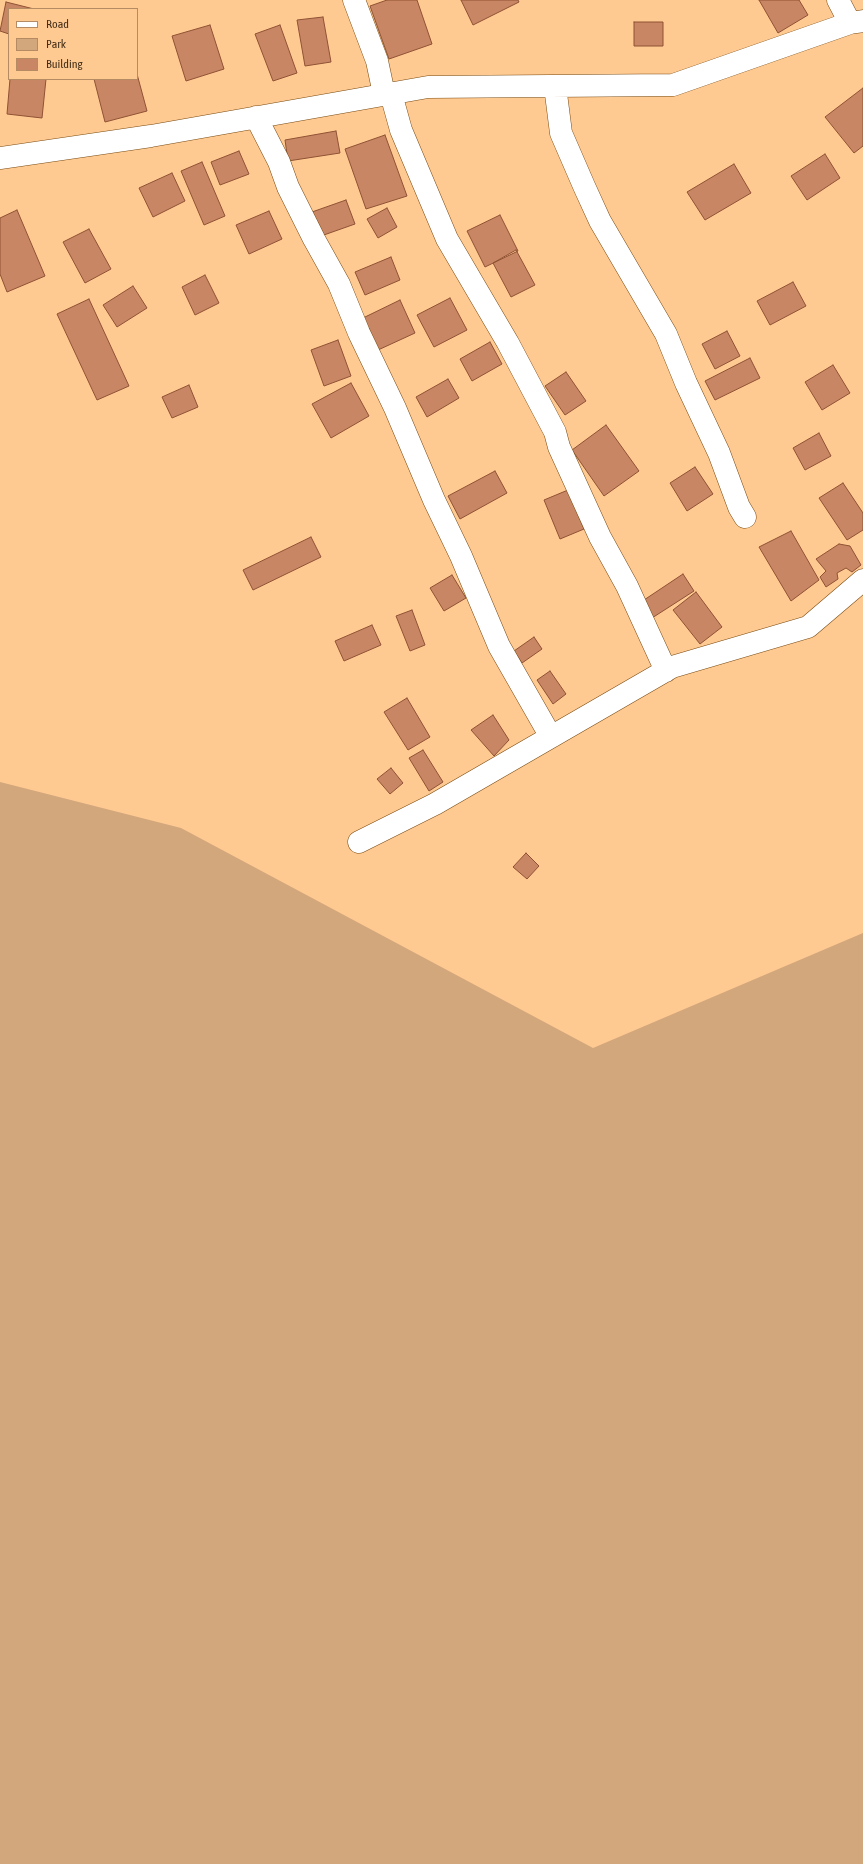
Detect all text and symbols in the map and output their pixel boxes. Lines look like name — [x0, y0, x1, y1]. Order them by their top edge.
legend — [8, 8, 138, 80]
text: Road — [46, 17, 69, 31]
text: Park — [46, 37, 66, 51]
text: Building — [46, 57, 83, 71]

